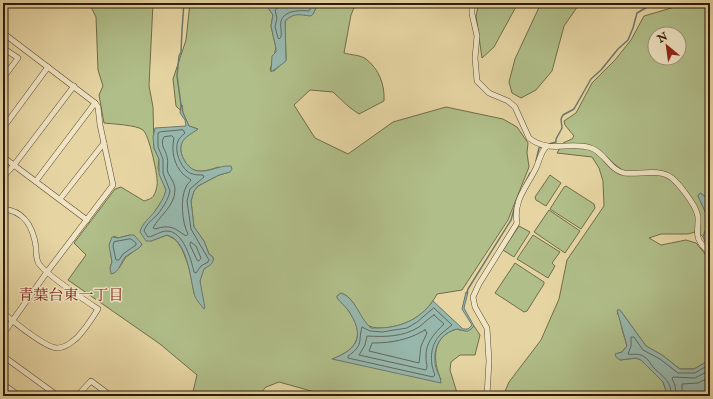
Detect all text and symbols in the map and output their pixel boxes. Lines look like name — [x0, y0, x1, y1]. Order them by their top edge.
north arrow — [647, 26, 687, 66]
text: N — [654, 29, 671, 47]
district label: 青葉台東一丁目 — [18, 286, 124, 305]

